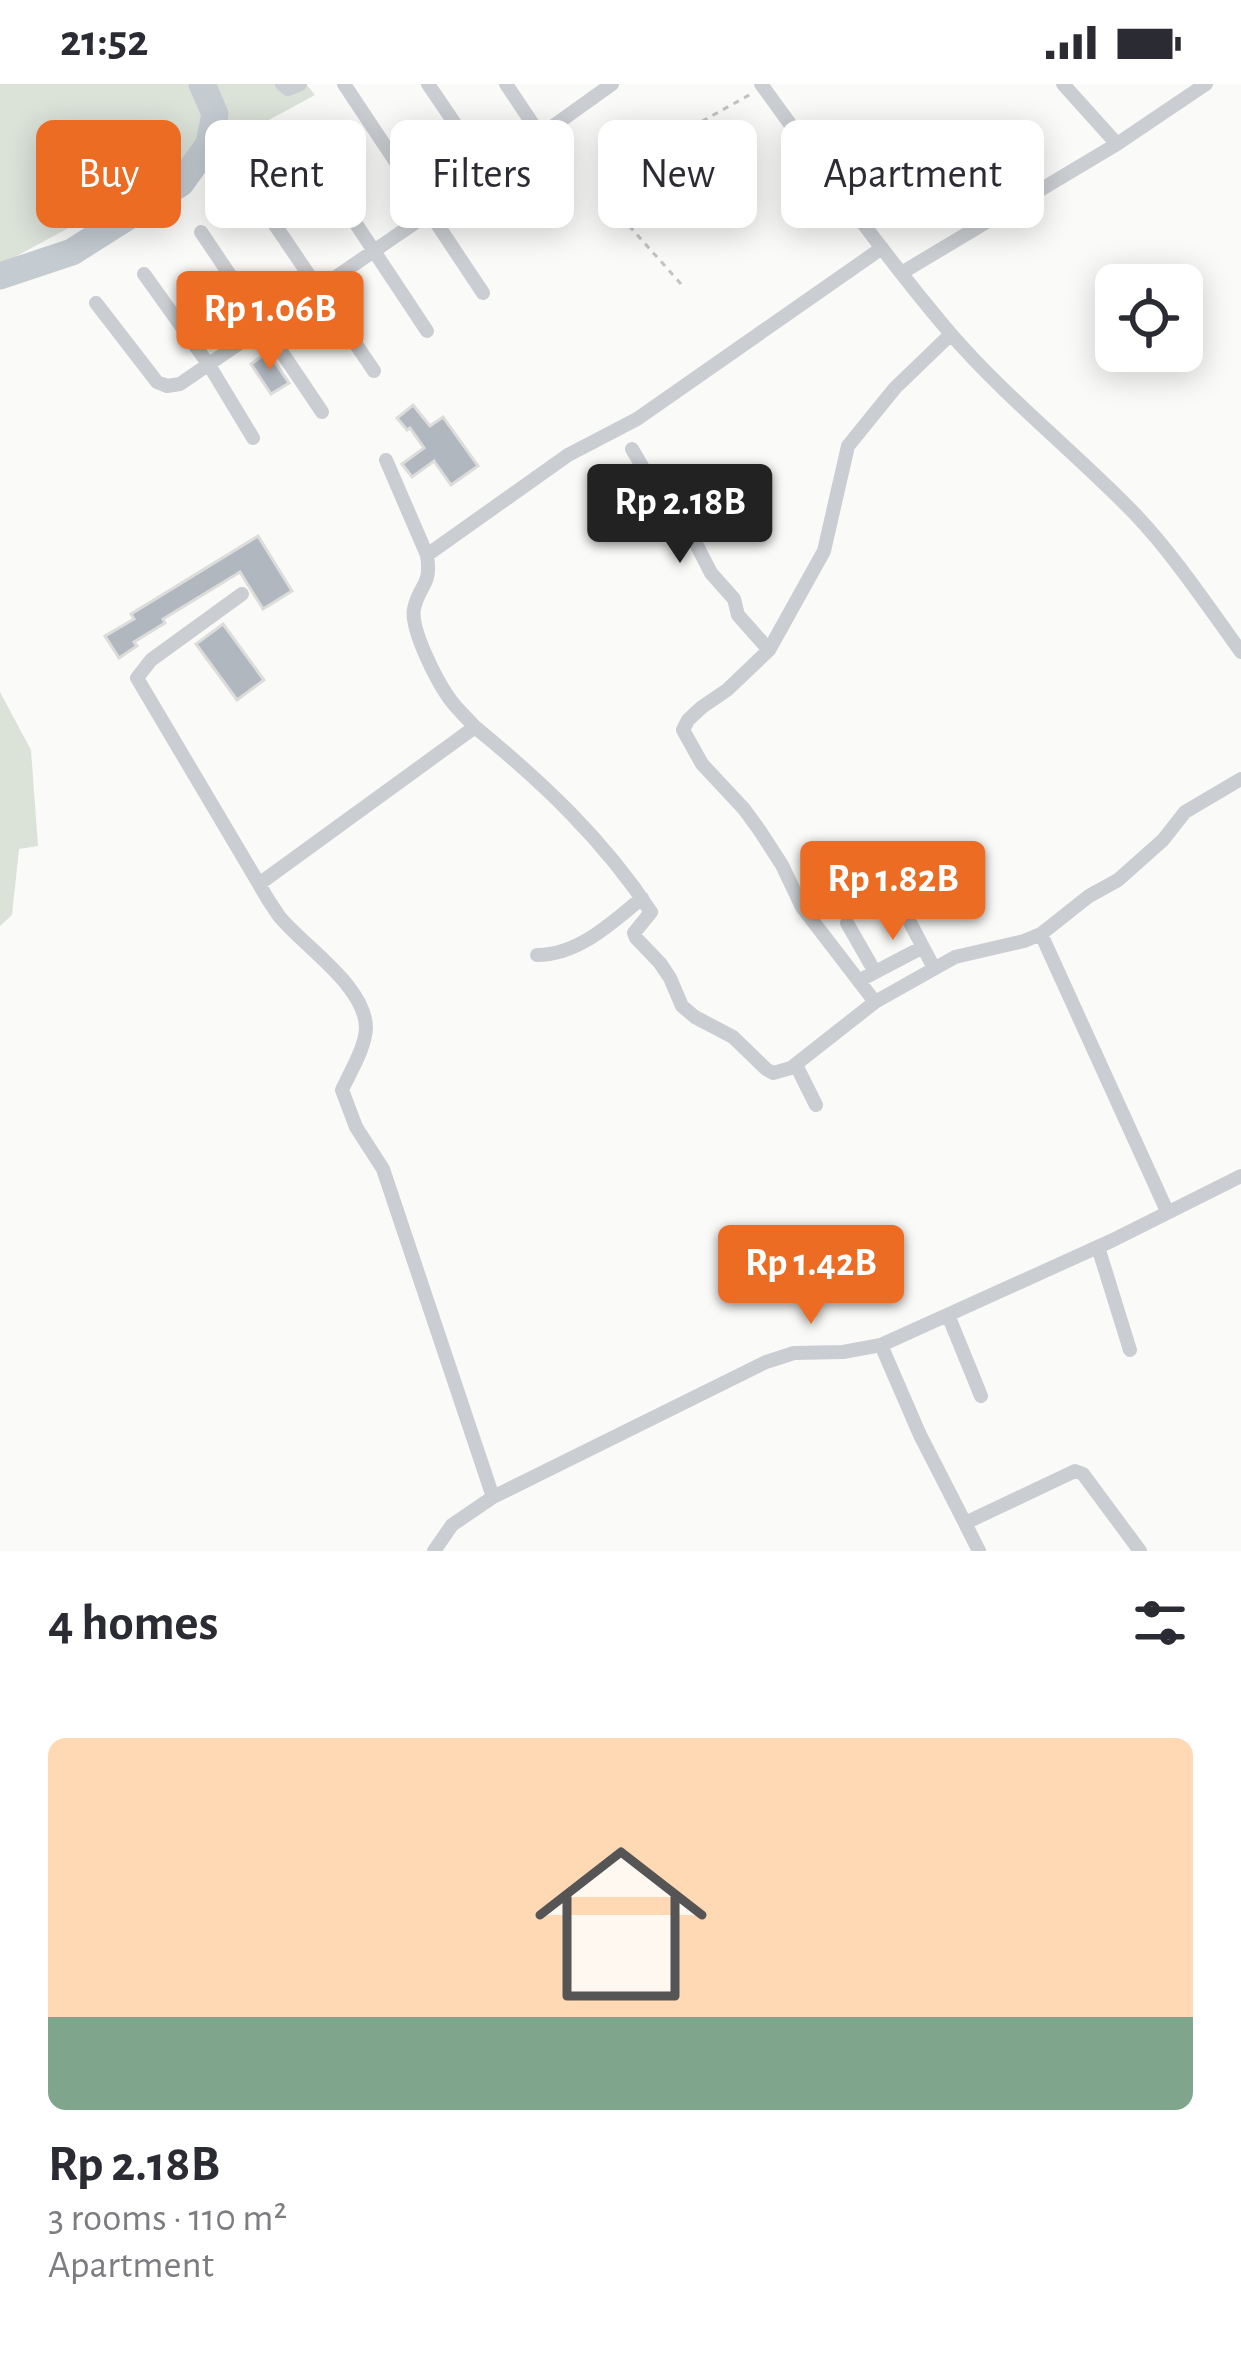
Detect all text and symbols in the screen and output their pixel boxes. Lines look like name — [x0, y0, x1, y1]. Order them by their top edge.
text: 21:52 — [60, 19, 148, 64]
chip: Buy — [36, 120, 181, 228]
chip: Rent — [205, 120, 366, 228]
chip: Filters — [390, 120, 574, 228]
chip: New — [598, 120, 757, 228]
chip: Apartment — [781, 120, 1044, 228]
map controls — [1095, 264, 1203, 372]
button: locate — [1095, 264, 1203, 372]
pin: Rp 1.06B — [146, 271, 394, 373]
text: Rp 1.06B — [203, 290, 337, 329]
pin: Rp 2.18B — [556, 464, 804, 566]
text: Rp 2.18B — [614, 483, 746, 522]
pin: Rp 1.82B — [769, 841, 1017, 943]
text: Rp 1.82B — [827, 860, 959, 899]
pin: Rp 1.42B — [687, 1225, 935, 1327]
text: Rp 1.42B — [745, 1244, 877, 1283]
icon: filters — [1127, 1590, 1193, 1656]
text: 4 homes — [48, 1598, 218, 1649]
icon: home — [513, 1816, 729, 2032]
text: Rp 2.18B — [48, 2139, 220, 2190]
text: 3 rooms · 110 m² — [48, 2199, 287, 2238]
text: Apartment — [48, 2246, 214, 2285]

